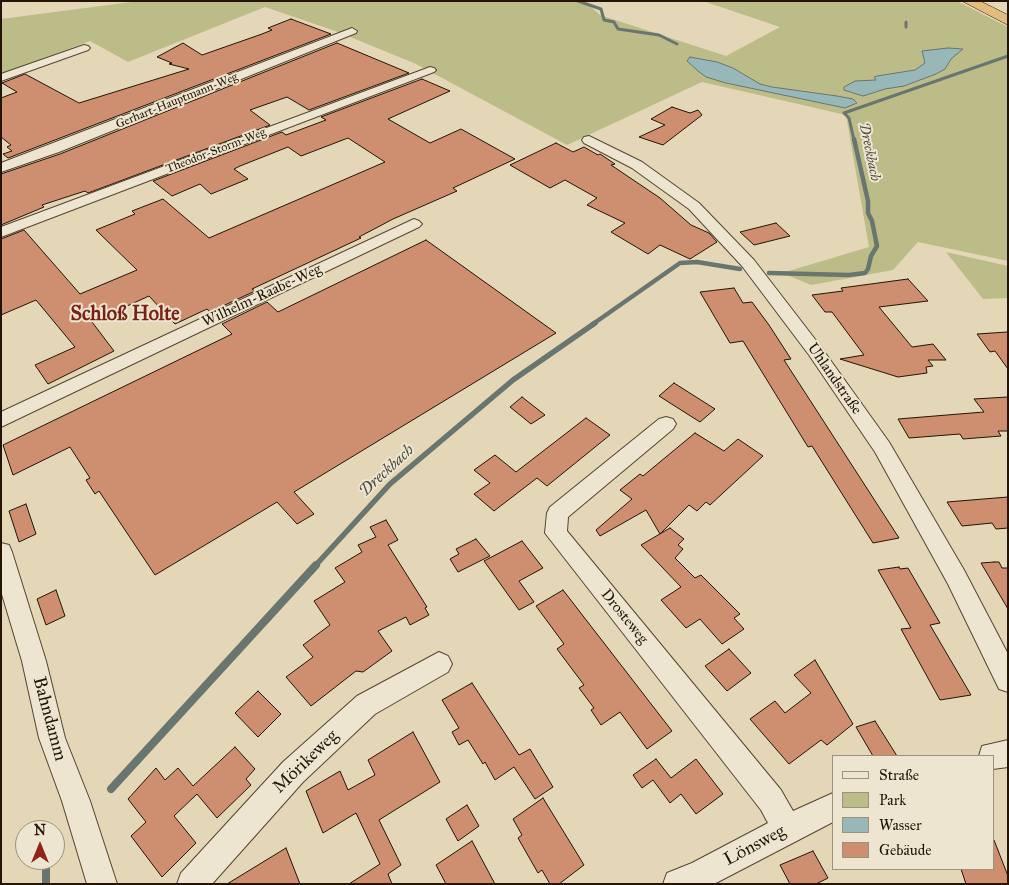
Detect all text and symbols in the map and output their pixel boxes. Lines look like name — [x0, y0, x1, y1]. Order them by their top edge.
street label: Gerhart-Hauptmann-Weg — [114, 70, 240, 132]
water label: Dreckbach — [855, 121, 883, 183]
street label: Theodor-Storm-Weg — [164, 125, 268, 177]
street label: Wilhelm-Raabe-Weg — [199, 260, 325, 332]
district label: Schloß Holte — [70, 303, 180, 327]
street label: Uhlandstraße — [803, 340, 865, 418]
water label: Dreckbach — [356, 441, 418, 501]
street label: Drosteweg — [597, 586, 651, 648]
street label: Bahndamm — [27, 675, 71, 763]
street label: Mörikeweg — [269, 726, 343, 798]
legend — [832, 755, 994, 870]
text: Straße — [879, 766, 919, 784]
text: Park — [879, 791, 906, 809]
text: Wasser — [879, 816, 922, 834]
north arrow — [15, 820, 65, 870]
street label: Lönsweg — [721, 821, 789, 871]
text: N — [34, 822, 46, 839]
text: Gebäude — [879, 841, 932, 859]

